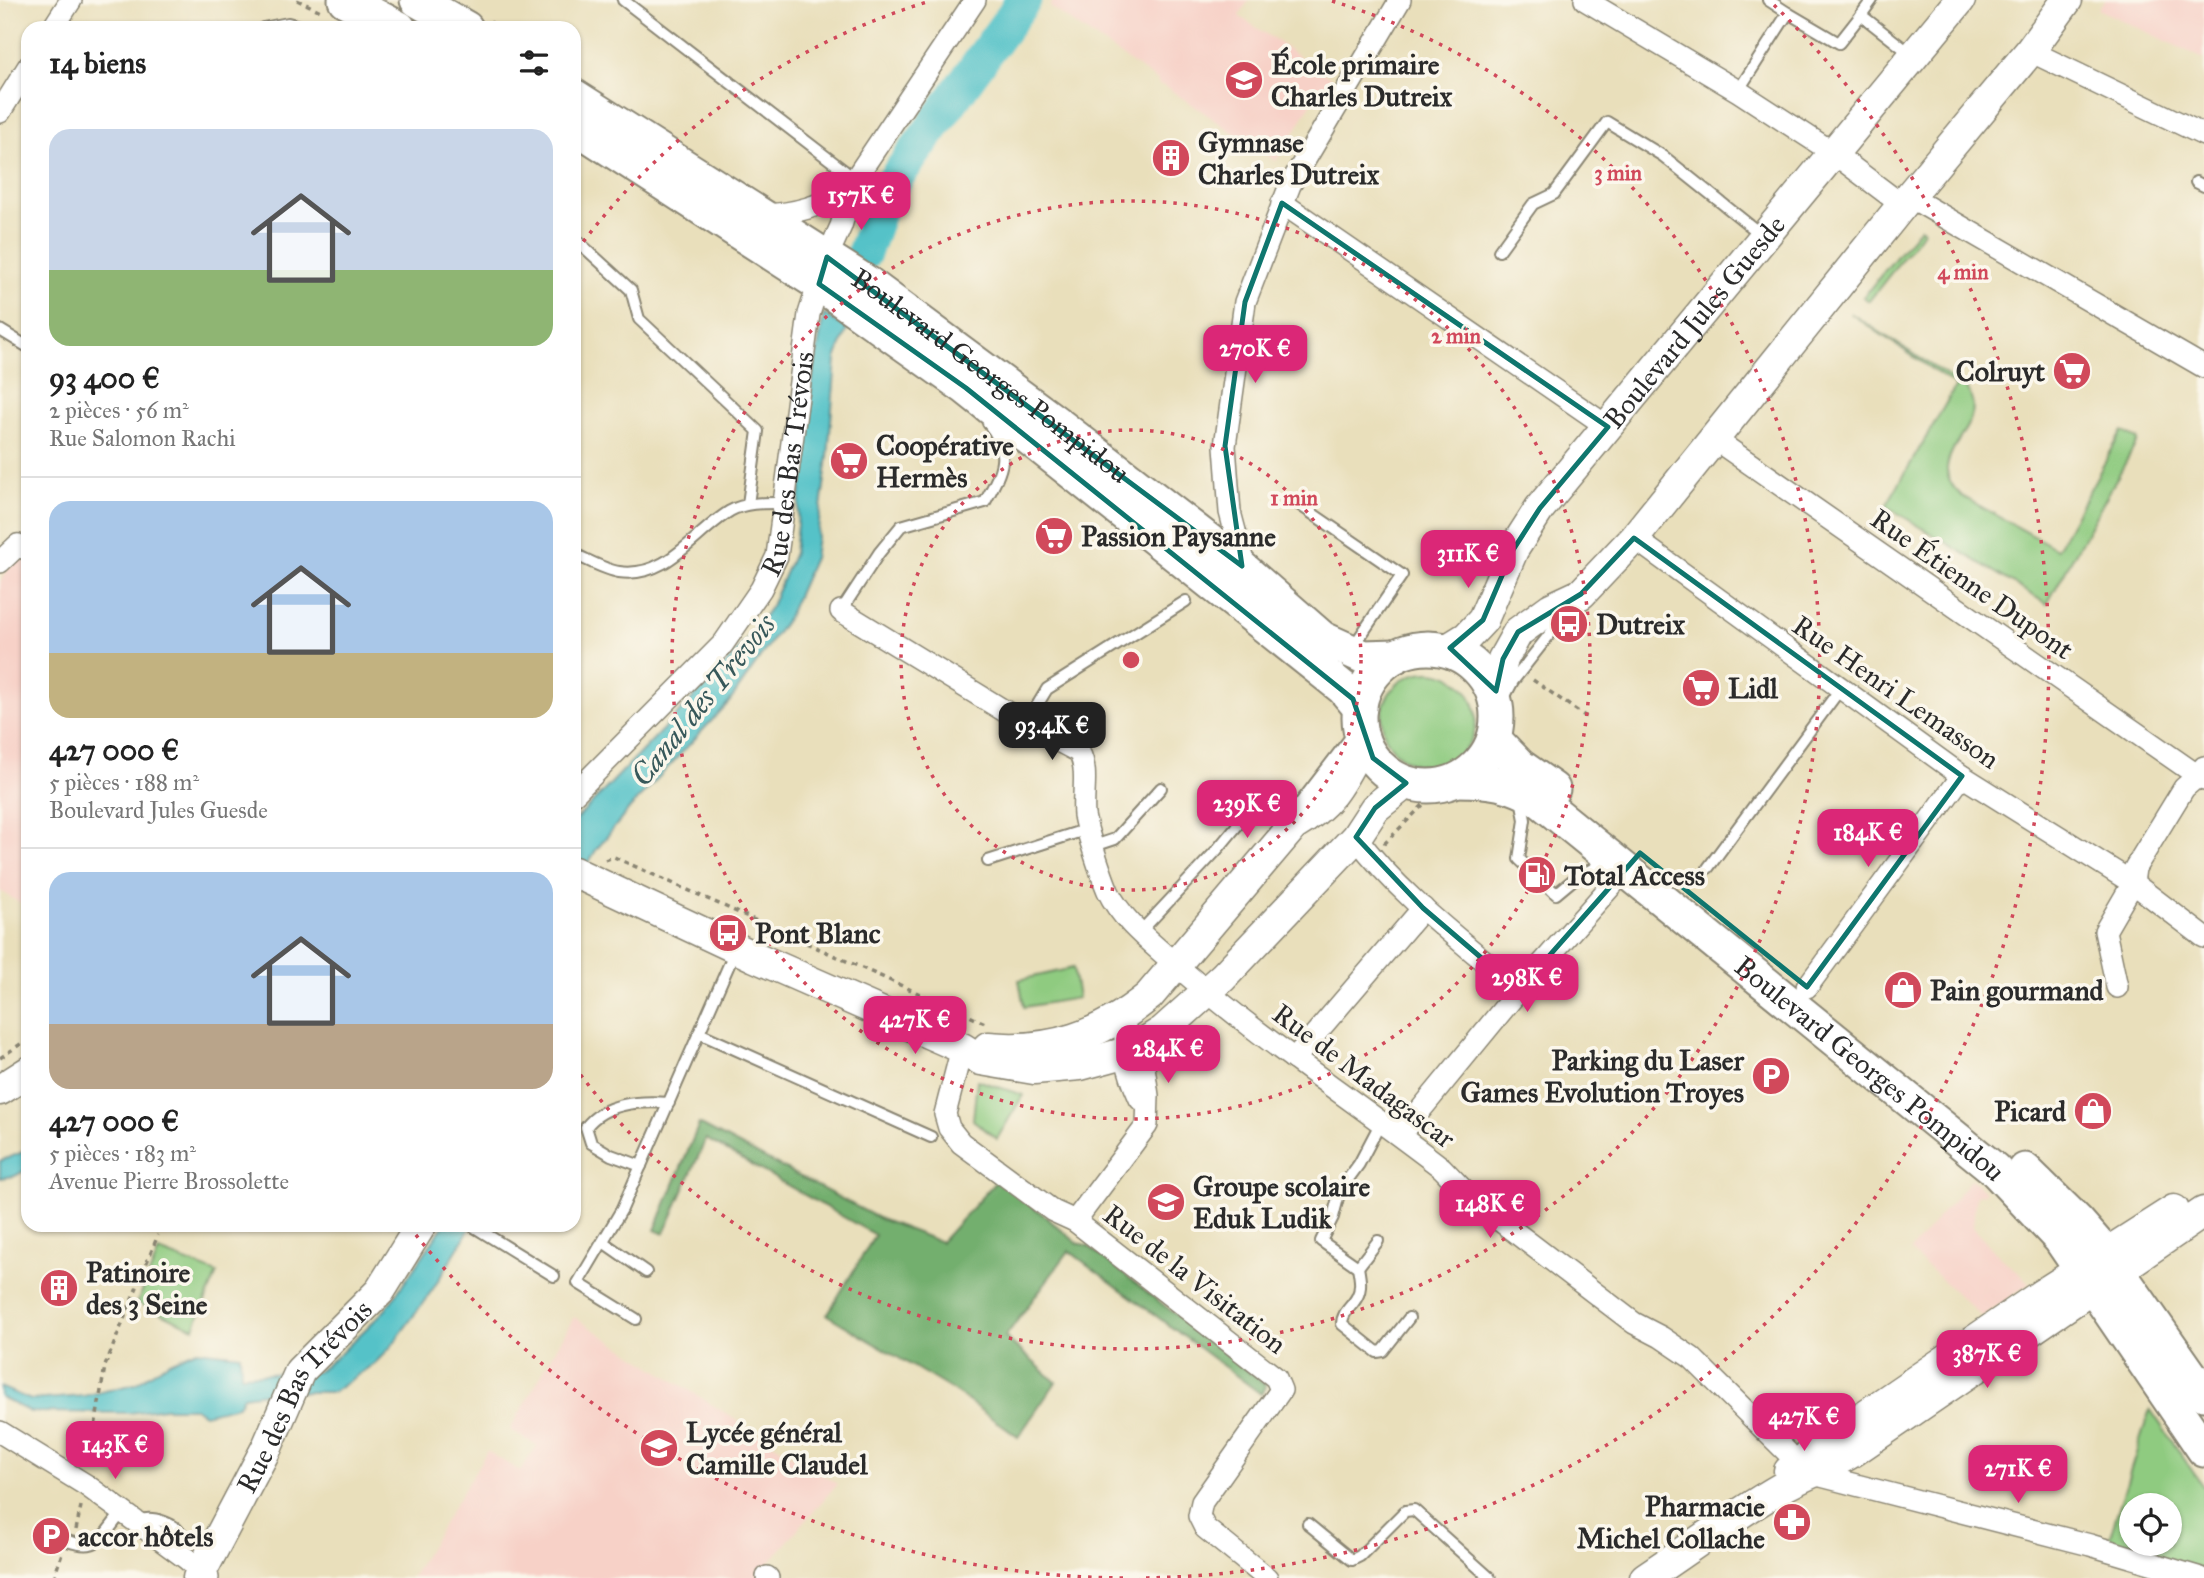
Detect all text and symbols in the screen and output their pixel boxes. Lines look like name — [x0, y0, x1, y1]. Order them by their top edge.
icon: filters — [515, 44, 553, 82]
text: 14 biens — [49, 45, 146, 81]
place label: École primaire Charles Dutreix — [1271, 46, 1453, 114]
school or university icon: École primaire Charles Dutreix — [1223, 59, 1265, 101]
place label: Gymnase Charles Dutreix — [1198, 125, 1380, 192]
building icon: Gymnase Charles Dutreix — [1150, 137, 1192, 179]
text: 3 min — [1594, 160, 1642, 186]
pin: 157K € — [804, 173, 918, 232]
icon: home — [238, 175, 364, 301]
text: 157K € — [827, 181, 895, 209]
street label: Boulevard Jules Guesde — [1596, 208, 1793, 435]
text: 4 min — [1937, 259, 1989, 285]
street label: Boulevard Georges Pompidou — [845, 260, 1137, 491]
text: 2 min — [1431, 323, 1481, 349]
pin: 270K € — [1198, 326, 1312, 385]
text: 270K € — [1219, 334, 1291, 362]
street label: Rue des Bas Trévois — [752, 349, 821, 582]
supermarket icon: Colruyt — [2051, 350, 2093, 392]
place label: Colruyt — [1956, 354, 2045, 389]
text: 93 400 € — [49, 360, 160, 396]
text: 2 pièces · 56 m² — [49, 396, 189, 424]
text: Rue Salomon Rachi — [49, 424, 236, 452]
place label: Coopérative Hermès — [876, 428, 1014, 495]
supermarket icon: Coopérative Hermès — [828, 440, 870, 482]
text: 1 min — [1270, 485, 1318, 511]
street label: Rue Étienne Dupont — [1864, 501, 2080, 667]
supermarket icon: Passion Paysanne — [1033, 515, 1075, 557]
place label: Passion Paysanne — [1081, 519, 1276, 554]
pin: 311K € — [1411, 530, 1525, 590]
text: 311K € — [1437, 539, 1499, 567]
icon: home — [238, 547, 364, 673]
bus stop icon: Dutreix — [1548, 603, 1590, 645]
water label: Canal des Trevois — [623, 606, 784, 793]
place label: Dutreix — [1596, 607, 1686, 642]
street label: Rue Henri Lemasson — [1786, 608, 2006, 776]
centre of rings — [1119, 648, 1143, 672]
supermarket icon: Lidl — [1680, 667, 1722, 709]
place label: Lidl — [1728, 671, 1778, 706]
pin: 93.4K € — [987, 702, 1117, 762]
text: 93.4K € — [1015, 711, 1089, 739]
text: 427 000 € — [49, 732, 179, 768]
text: 5 pièces · 188 m² — [49, 768, 199, 796]
pin: 239K € — [1190, 780, 1304, 840]
text: 239K € — [1213, 789, 1281, 817]
text: Boulevard Jules Guesde — [49, 796, 268, 824]
pin: 184K € — [1811, 810, 1925, 869]
text: 184K € — [1833, 818, 1903, 846]
fuel station icon: Total Access — [1516, 854, 1558, 896]
place label: Total Access — [1564, 858, 1705, 893]
bus stop icon: Pont Blanc — [707, 912, 749, 954]
place label: Pont Blanc — [755, 916, 881, 951]
icon: home — [238, 918, 364, 1044]
street label: Boulevard Georges Pompidou — [1728, 948, 2013, 1188]
pin: 298K € — [1470, 954, 1584, 1014]
text: 298K € — [1491, 963, 1563, 991]
shop icon: Pain gourmand — [1882, 969, 1924, 1011]
place label: Pain gourmand — [1930, 973, 2105, 1008]
pin: 427K € — [858, 996, 972, 1056]
street label: Rue de Madagascar — [1266, 996, 1463, 1156]
text: 427K € — [879, 1005, 951, 1033]
pin: 284K € — [1111, 1026, 1225, 1085]
text: 284K € — [1132, 1034, 1204, 1062]
place label: Parking du Laser Games Evolution Troyes — [1461, 1043, 1744, 1110]
parking icon: Parking du Laser Games Evolution Troyes — [1750, 1055, 1792, 1097]
shop icon: Picard — [2072, 1090, 2114, 1132]
place label: Picard — [1994, 1094, 2067, 1129]
text: 427 000 € — [49, 1103, 179, 1139]
text: 5 pièces · 183 m² — [49, 1139, 196, 1167]
text: Avenue Pierre Brossolette — [49, 1167, 289, 1195]
place label: Groupe scolaire Eduk Ludik — [1193, 1169, 1370, 1236]
pin: 148K € — [1433, 1180, 1547, 1240]
school or university icon: Groupe scolaire Eduk Ludik — [1145, 1181, 1187, 1223]
text: 148K € — [1455, 1189, 1525, 1217]
street label: Rue de la Visitation — [1096, 1197, 1294, 1361]
place label: Patinoire des 3 Seine — [86, 1255, 208, 1322]
building icon: Patinoire des 3 Seine — [38, 1267, 80, 1309]
street label: Rue des Bas Trévois — [229, 1292, 379, 1499]
pin: 387K € — [1930, 1330, 2044, 1390]
text: 387K € — [1953, 1339, 2021, 1367]
pin: 427K € — [1747, 1394, 1861, 1453]
text: 427K € — [1768, 1402, 1840, 1430]
place label: Lycée général Camille Claudel — [686, 1415, 868, 1482]
pin: 143K € — [58, 1422, 172, 1481]
school or university icon: Lycée général Camille Claudel — [638, 1427, 680, 1469]
text: 143K € — [82, 1430, 148, 1458]
pin: 271K € — [1961, 1446, 2075, 1505]
text: 271K € — [1984, 1454, 2052, 1482]
place label: Pharmacie Michel Collache — [1577, 1489, 1765, 1556]
map controls — [2119, 1493, 2182, 1556]
button: locate — [2119, 1493, 2182, 1556]
pharmacy icon: Pharmacie Michel Collache — [1771, 1501, 1813, 1543]
parking icon: accor hôtels — [30, 1515, 72, 1557]
place label: accor hôtels — [78, 1519, 213, 1554]

